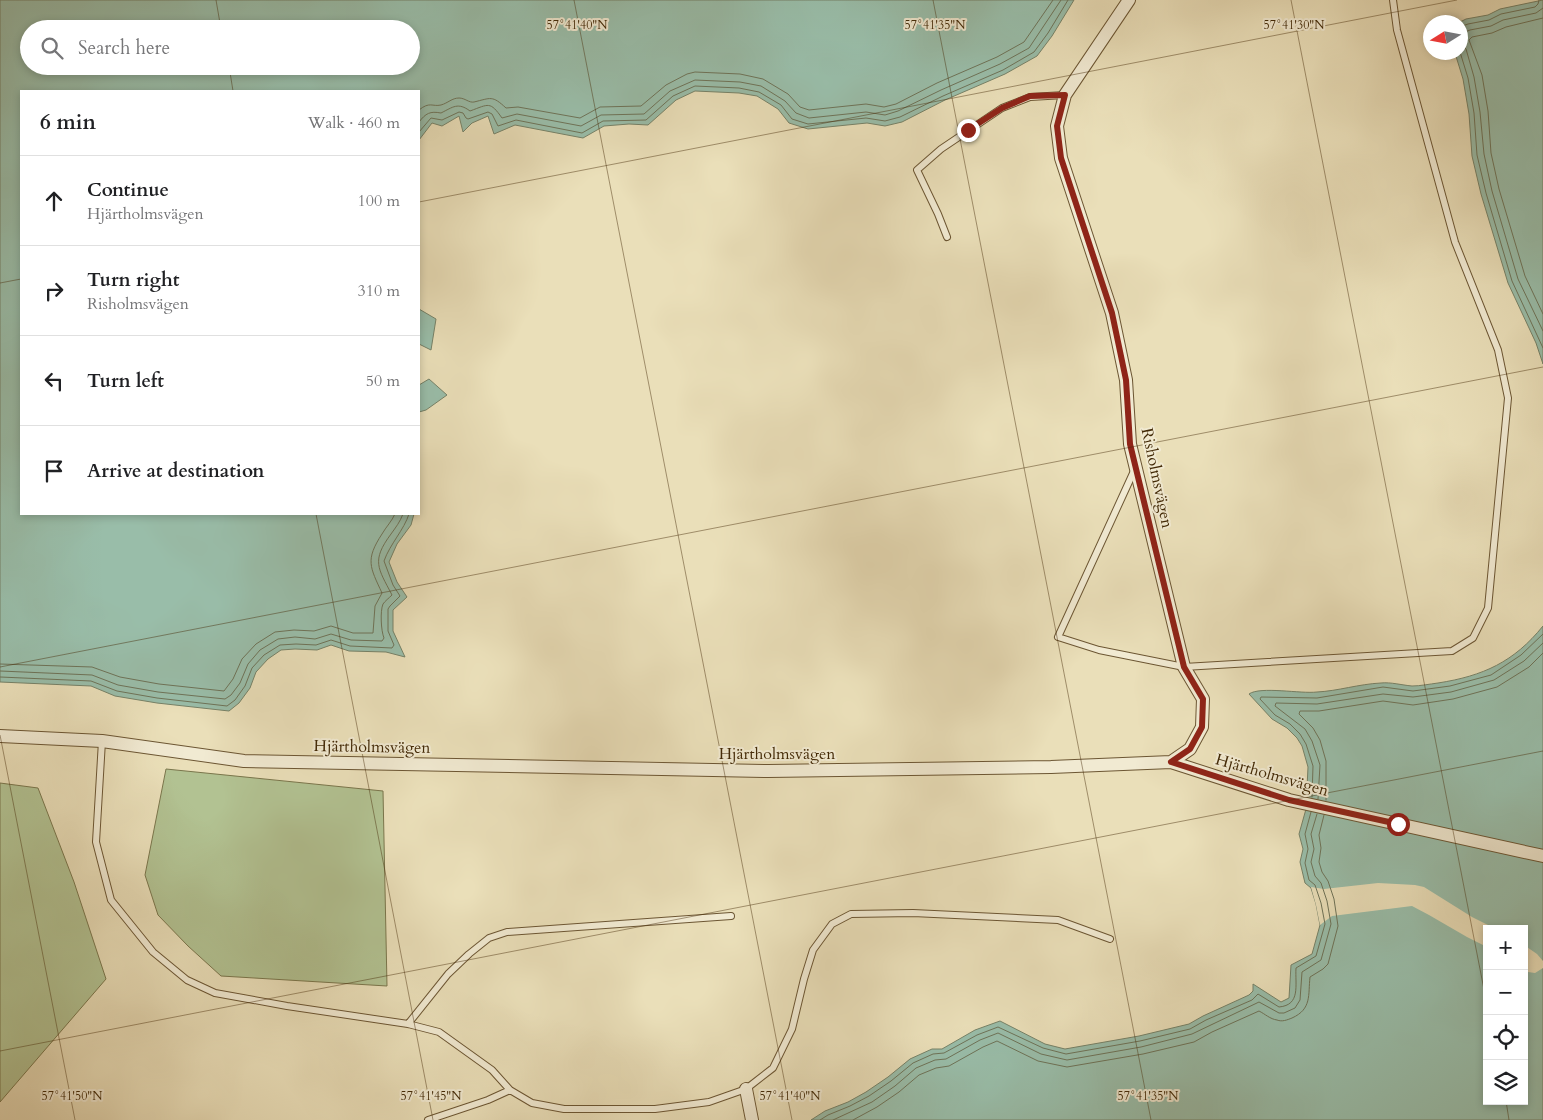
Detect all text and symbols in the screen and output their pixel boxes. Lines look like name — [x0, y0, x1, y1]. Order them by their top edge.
north arrow — [1423, 15, 1468, 60]
text: 57°41'40"N — [547, 17, 608, 33]
text: 57°41'35"N — [905, 17, 966, 33]
text: 57°41'30"N — [1264, 17, 1325, 33]
search box — [20, 20, 420, 75]
icon: search — [38, 34, 66, 62]
text: Search here — [78, 35, 170, 61]
text: 6 min — [40, 108, 96, 137]
text: Walk · 460 m — [308, 112, 400, 134]
route end — [957, 119, 980, 142]
text: Continue — [87, 177, 169, 203]
icon: ahead — [40, 187, 68, 215]
text: 100 m — [358, 190, 400, 212]
text: Hjärtholmsvägen — [87, 203, 204, 225]
text: Turn right — [87, 267, 179, 293]
icon: right — [40, 277, 68, 305]
text: 310 m — [358, 280, 400, 302]
text: Risholmsvägen — [87, 293, 189, 315]
icon: left — [40, 367, 68, 395]
text: Turn left — [87, 368, 164, 394]
text: 50 m — [366, 370, 400, 392]
street label: Risholmsvägen — [1136, 426, 1178, 530]
icon: arrive — [40, 457, 68, 485]
text: Arrive at destination — [87, 458, 264, 484]
street label: Hjärtholmsvägen — [313, 735, 431, 759]
street label: Hjärtholmsvägen — [719, 743, 835, 765]
street label: Hjärtholmsvägen — [1213, 748, 1331, 802]
route start — [1387, 813, 1410, 836]
map controls — [1483, 925, 1528, 1105]
button: + — [1483, 925, 1528, 970]
button: − — [1483, 970, 1528, 1015]
button: locate — [1483, 1015, 1528, 1060]
button: layers — [1483, 1060, 1528, 1105]
text: 57°41'50"N — [42, 1088, 103, 1104]
text: 57°41'45"N — [401, 1088, 462, 1104]
text: 57°41'40"N — [760, 1088, 821, 1104]
text: 57°41'35"N — [1118, 1088, 1179, 1104]

